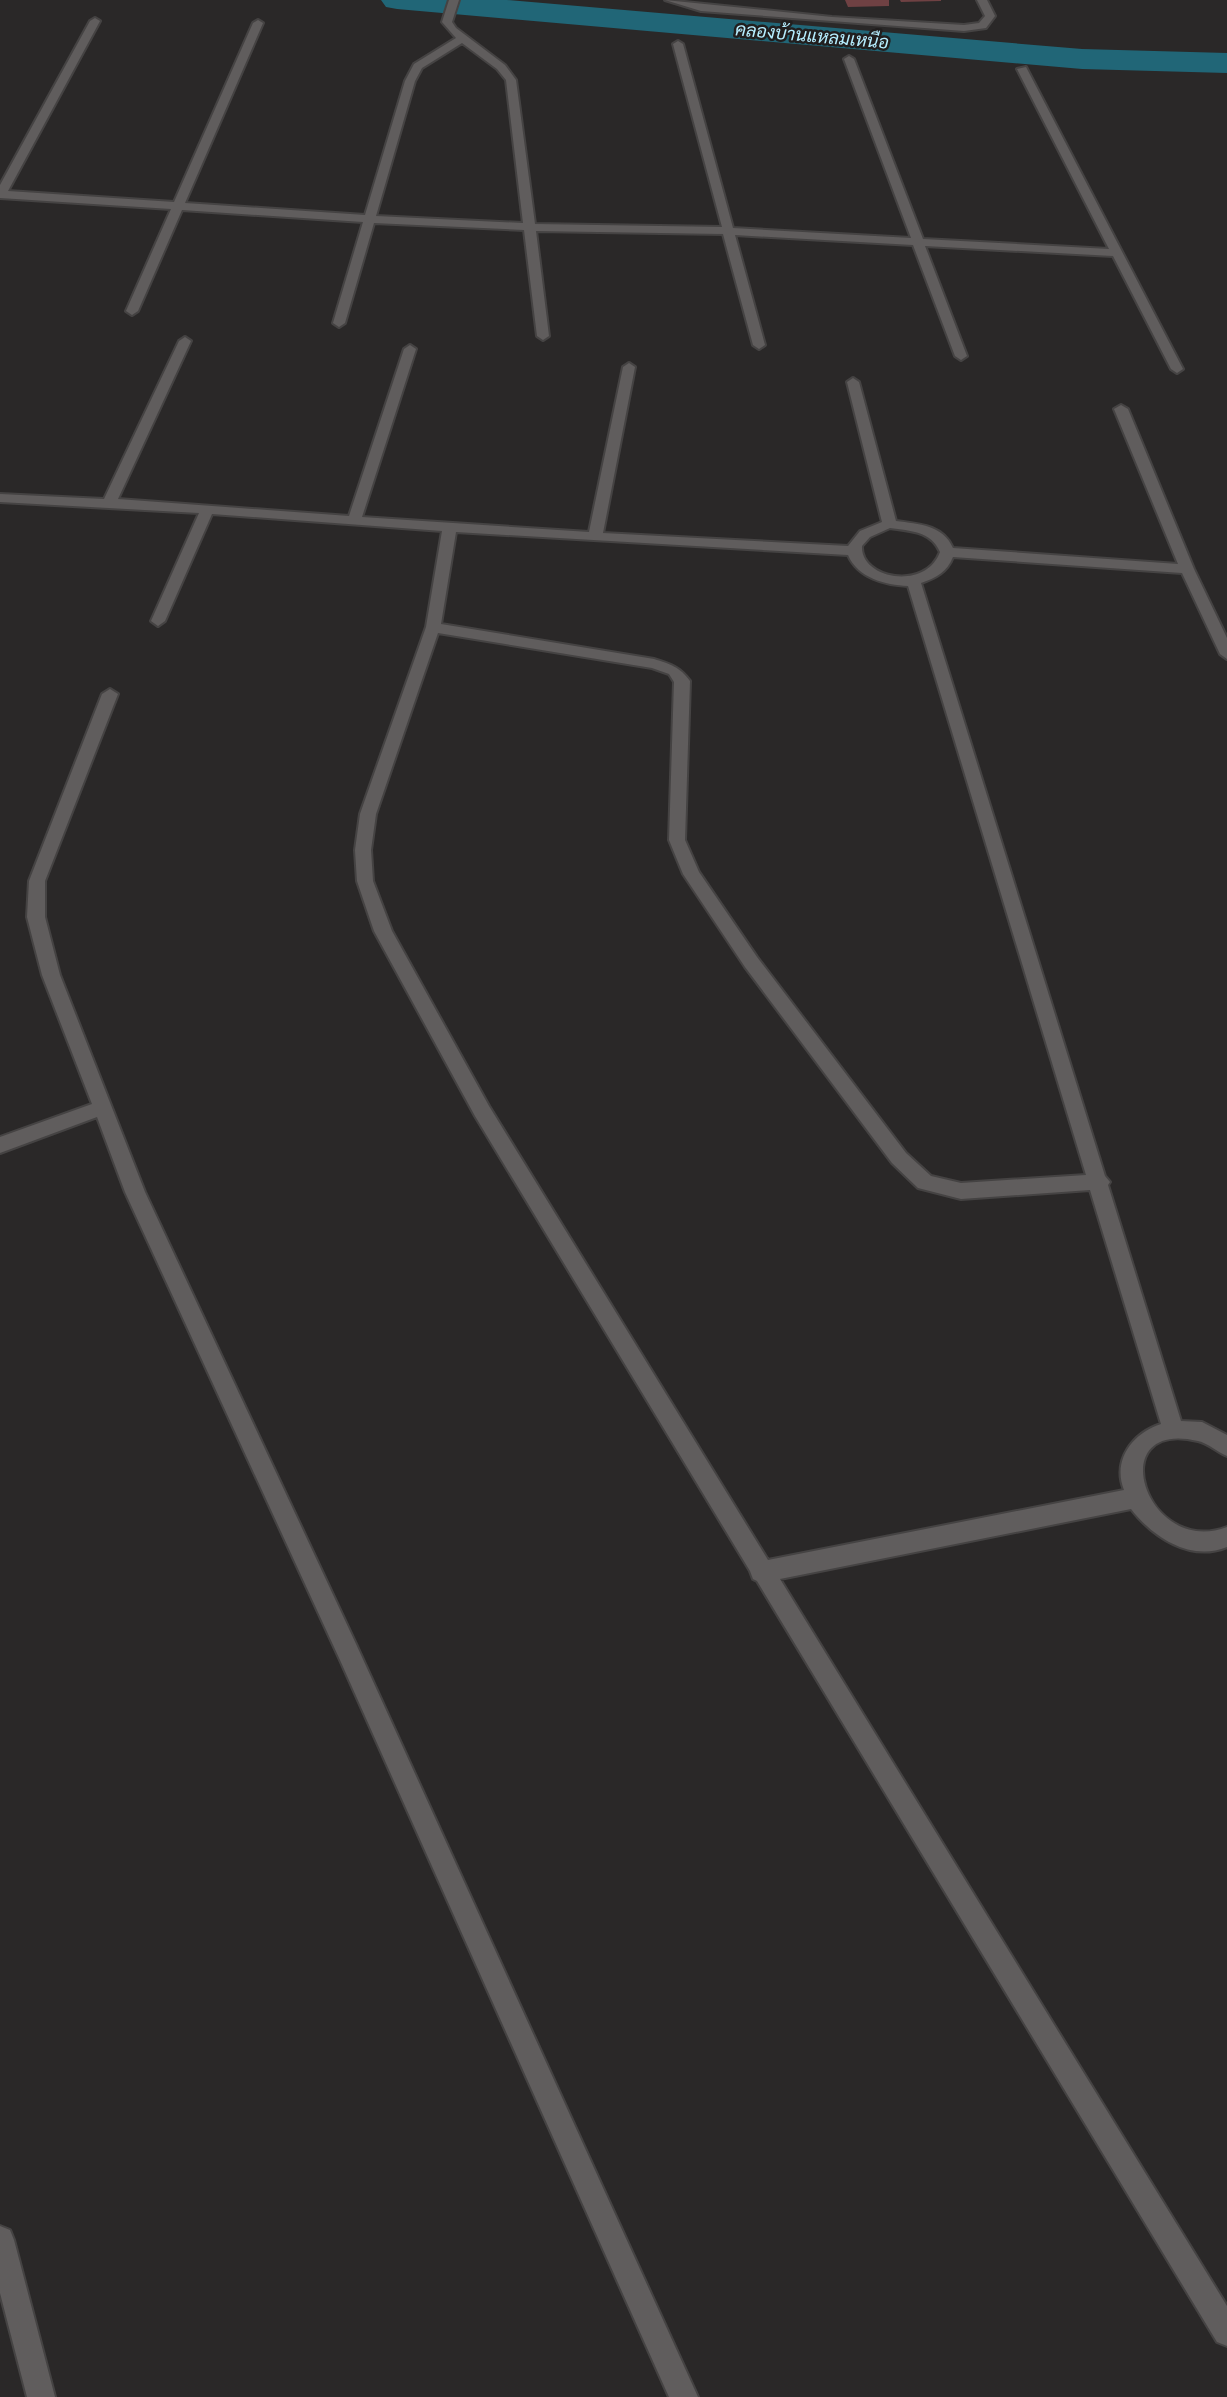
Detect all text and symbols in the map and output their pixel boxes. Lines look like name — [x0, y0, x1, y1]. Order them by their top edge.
water label: คลองบ้านแหลมเหนือ — [734, 16, 890, 55]

